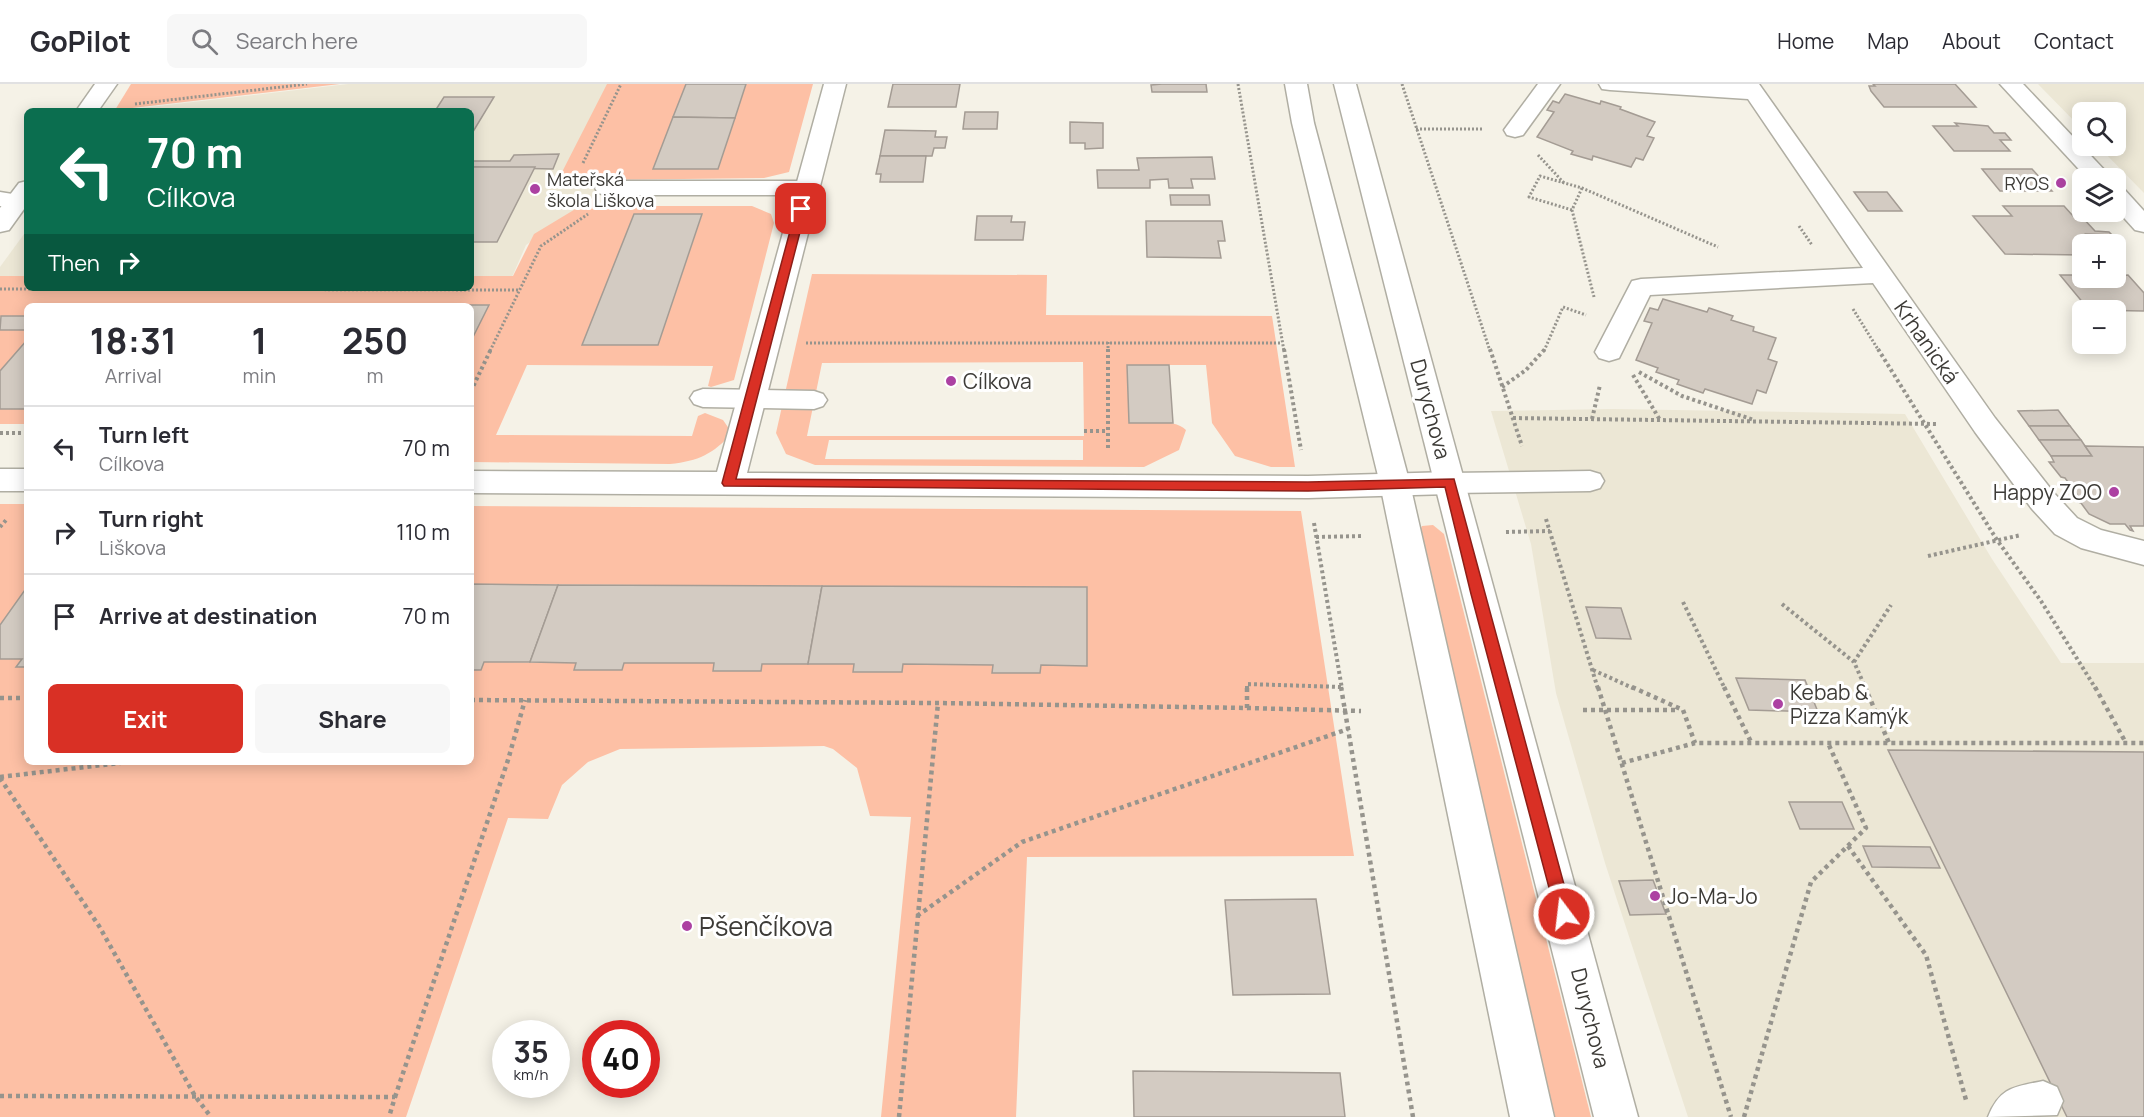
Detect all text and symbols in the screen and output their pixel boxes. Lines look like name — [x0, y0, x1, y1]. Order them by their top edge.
search box — [167, 14, 587, 68]
text: GoPilot — [30, 22, 131, 60]
icon: search — [188, 25, 221, 58]
text: Search here — [236, 26, 358, 56]
text: Home — [1777, 27, 1834, 55]
text: Map — [1867, 27, 1909, 55]
text: About — [1942, 27, 2001, 55]
text: Contact — [2034, 27, 2114, 55]
map controls — [2072, 102, 2126, 354]
button: search — [2072, 102, 2126, 156]
text: 70 m — [147, 123, 243, 181]
icon: left — [48, 132, 126, 210]
place label: Mateřská škola Liškova — [547, 167, 654, 212]
button: layers — [2072, 168, 2126, 222]
place label: RYOS — [2004, 171, 2049, 195]
marker: RYOS — [2054, 176, 2068, 190]
text: Cílkova — [147, 178, 235, 215]
marker: Mateřská škola Liškova — [528, 182, 542, 196]
pin — [775, 183, 826, 234]
icon: arrive — [784, 192, 817, 225]
button: + — [2072, 234, 2126, 288]
icon: right — [112, 246, 145, 279]
text: Then — [48, 248, 100, 278]
street label: Krhanická — [1888, 295, 1966, 389]
button: − — [2072, 300, 2126, 354]
text: 18:31 — [90, 316, 177, 365]
text: 1 — [251, 316, 267, 365]
text: 250 — [342, 316, 408, 365]
street label: Durychova — [1404, 356, 1458, 462]
text: Arrival — [105, 362, 162, 389]
text: min — [243, 362, 276, 389]
text: m — [367, 362, 384, 389]
place label: Cílkova — [963, 367, 1032, 395]
marker: Cílkova — [944, 374, 958, 388]
text: Turn left — [99, 420, 189, 450]
icon: left — [48, 432, 81, 465]
text: 70 m — [402, 433, 450, 463]
text: Cílkova — [99, 450, 164, 477]
place label: Happy ZOO — [1993, 478, 2102, 506]
marker: Happy ZOO — [2107, 485, 2121, 499]
text: Turn right — [99, 504, 204, 534]
icon: right — [48, 516, 81, 549]
text: 110 m — [396, 517, 450, 547]
text: Liškova — [99, 534, 166, 561]
icon: arrive — [48, 600, 81, 633]
text: Arrive at destination — [99, 601, 317, 631]
text: 70 m — [402, 601, 450, 631]
place label: Kebab & Pizza Kamýk — [1790, 678, 1909, 730]
button: Exit — [48, 684, 243, 753]
button: Share — [255, 684, 450, 753]
marker: Kebab & Pizza Kamýk — [1771, 697, 1785, 711]
position arrow — [1532, 882, 1596, 946]
place label: Jo-Ma-Jo — [1667, 882, 1758, 910]
marker: Jo-Ma-Jo — [1648, 889, 1662, 903]
place label: Pšenčíkova — [699, 908, 833, 944]
marker: Pšenčíkova — [680, 919, 694, 933]
street label: Durychova — [1565, 965, 1617, 1071]
speed limit sign: 40 — [582, 1020, 660, 1098]
text: 35 — [513, 1031, 549, 1072]
text: km/h — [514, 1064, 548, 1085]

